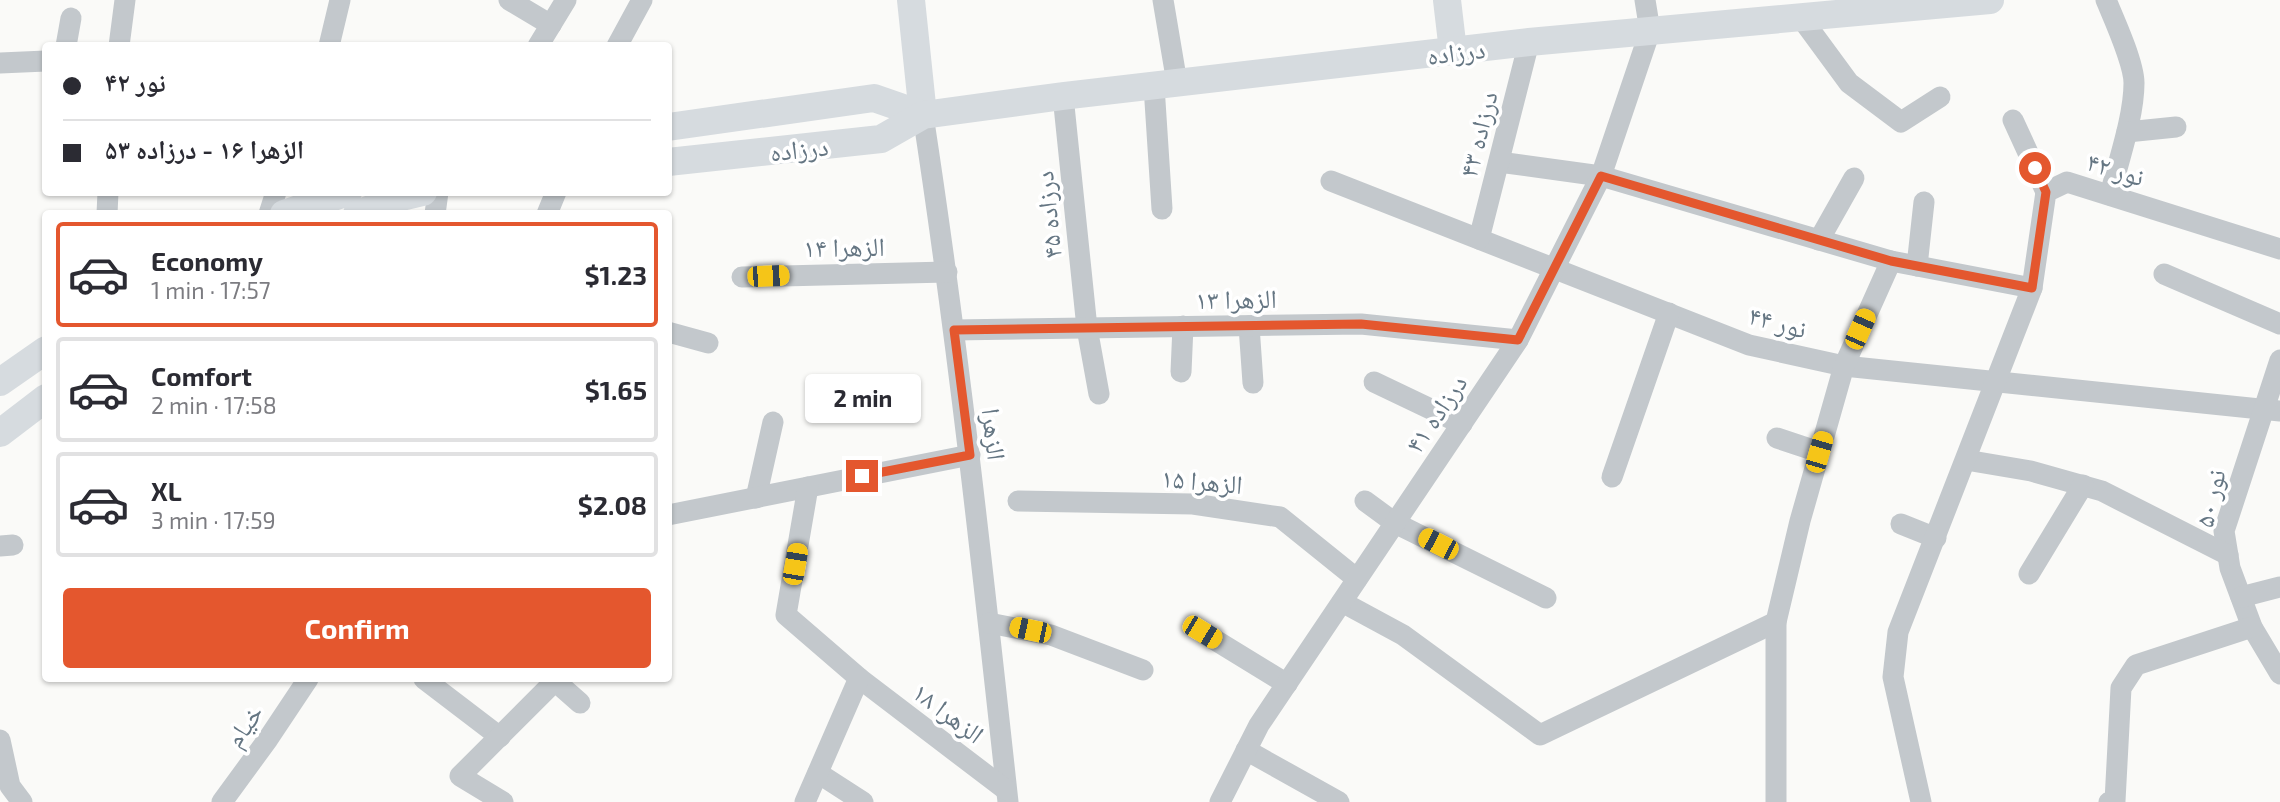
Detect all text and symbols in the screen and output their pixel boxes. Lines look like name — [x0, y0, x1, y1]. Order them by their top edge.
street label: درزاده — [1425, 32, 1487, 70]
text: نور ۴۲ — [105, 66, 166, 97]
street label: درزاده ۴۳ — [1451, 88, 1503, 180]
street label: درزاده — [768, 130, 830, 166]
text: الزهرا ۱۶ - درزاده ۵۳ — [105, 133, 304, 164]
street label: نور ۴۲ — [2083, 145, 2149, 192]
route start — [2019, 152, 2051, 184]
street label: درزاده ۴۵ — [1027, 170, 1067, 260]
street label: الزهرا ۱۴ — [803, 230, 885, 263]
icon: car — [67, 243, 130, 306]
text: Economy — [151, 245, 263, 276]
text: $1.23 — [584, 259, 647, 290]
car — [747, 265, 790, 287]
text: 1 min · 17:57 — [151, 276, 271, 304]
street label: الزهرا ۱۳ — [1195, 282, 1277, 315]
street label: نور ۴۴ — [1745, 298, 1810, 345]
car — [1842, 306, 1879, 352]
icon: car — [67, 358, 130, 421]
text: Comfort — [151, 360, 252, 391]
street label: درزاده ۴۱ — [1398, 368, 1472, 458]
text: $1.65 — [585, 374, 647, 405]
callout: 2 min — [804, 374, 920, 424]
text: 2 min — [834, 384, 892, 412]
text: 2 min · 17:58 — [151, 391, 277, 419]
street label: الزهرا — [975, 406, 1014, 462]
car — [1804, 429, 1835, 475]
route end — [846, 460, 878, 492]
street label: الزهرا ۱۵ — [1160, 461, 1244, 500]
street label: نور ۵۰ — [2187, 466, 2232, 530]
icon: car — [67, 473, 130, 536]
text: XL — [151, 475, 182, 506]
text: $2.08 — [578, 489, 647, 520]
text: 3 min · 17:59 — [151, 506, 276, 534]
car — [1415, 525, 1462, 563]
car — [782, 541, 809, 587]
button: Confirm — [63, 588, 651, 668]
car — [1179, 612, 1226, 652]
car — [1008, 615, 1053, 645]
street label: الزهرا ۱۸ — [907, 675, 991, 750]
street label: خیام — [217, 698, 272, 755]

